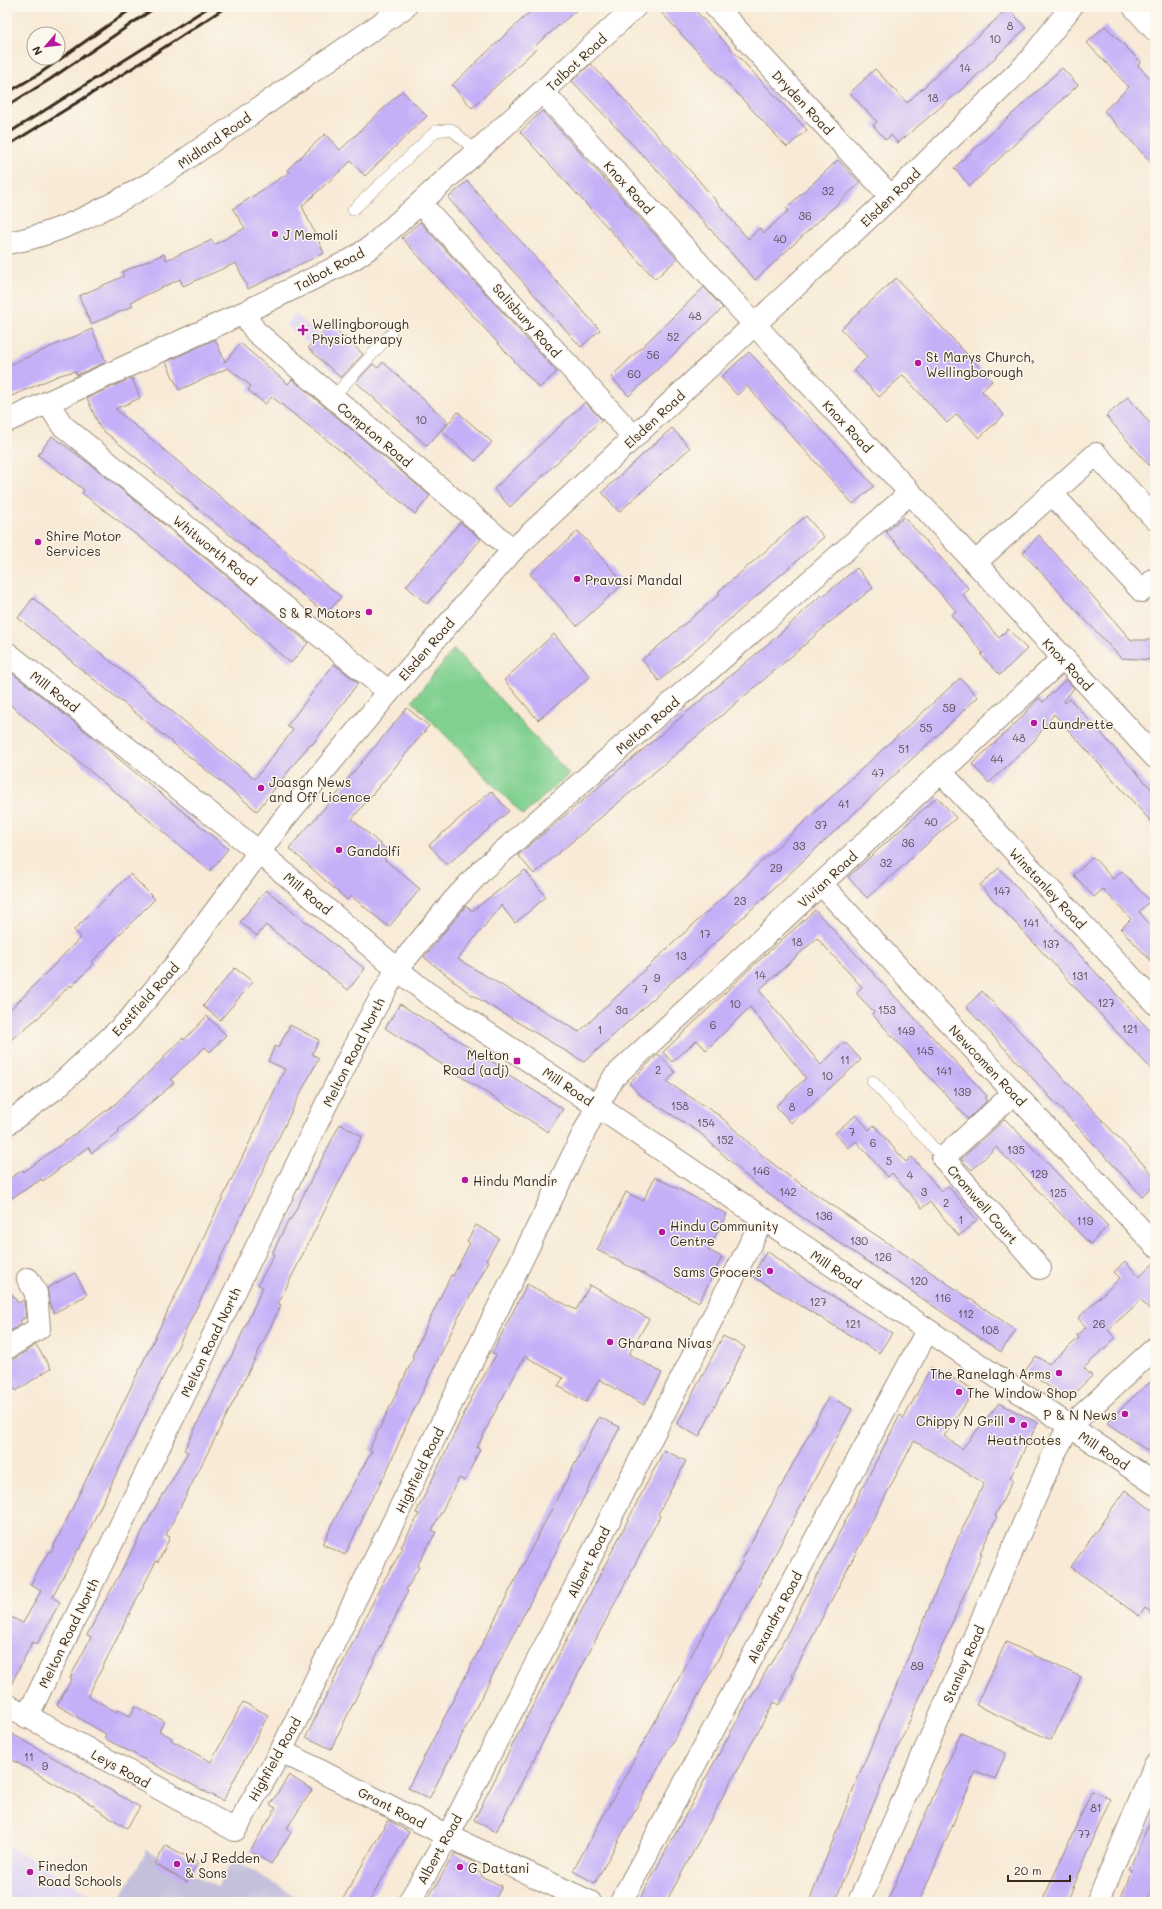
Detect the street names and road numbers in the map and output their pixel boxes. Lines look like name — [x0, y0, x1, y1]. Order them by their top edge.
street label: Talbot Road — [542, 30, 610, 94]
street label: Dryden Road — [769, 66, 837, 138]
street label: Midland Road — [174, 108, 254, 172]
street label: Knox Road — [601, 157, 657, 217]
street label: Elsden Road — [856, 164, 924, 230]
street label: Talbot Road — [291, 243, 367, 295]
street label: Salisbury Road — [489, 279, 565, 361]
street label: Elsden Road — [620, 386, 688, 452]
street label: Knox Road — [819, 396, 877, 456]
street label: Compton Road — [334, 398, 416, 470]
street label: Whitworth Road — [170, 511, 260, 589]
street label: Elsden Road — [394, 614, 458, 684]
street label: Knox Road — [1039, 634, 1097, 694]
street label: Mill Road — [27, 667, 83, 715]
street label: Melton Road — [612, 693, 682, 757]
street label: Winstanley Road — [1006, 844, 1090, 932]
street label: Vivian Road — [794, 847, 860, 911]
street label: Mill Road — [281, 868, 335, 918]
street label: Eastfield Road — [108, 959, 182, 1039]
street label: Melton Road North — [318, 995, 388, 1109]
street label: Newcomen Road — [946, 1021, 1030, 1109]
street label: Mill Road — [539, 1063, 597, 1109]
street label: Cromwell Court — [944, 1161, 1022, 1247]
street label: Mill Road — [807, 1246, 865, 1292]
street label: Melton Road North — [176, 1284, 244, 1400]
street label: Highfield Road — [391, 1424, 447, 1516]
street label: Mill Road — [1075, 1427, 1133, 1473]
street label: Albert Road — [563, 1524, 613, 1600]
street label: Alexandra Road — [743, 1568, 805, 1666]
street label: Melton Road North — [34, 1575, 102, 1691]
street label: Stanley Road — [938, 1623, 988, 1705]
street label: Highfield Road — [244, 1714, 304, 1804]
street label: Leys Road — [89, 1745, 153, 1791]
street label: Grant Road — [355, 1783, 429, 1831]
street label: Albert Road — [413, 1811, 465, 1887]

